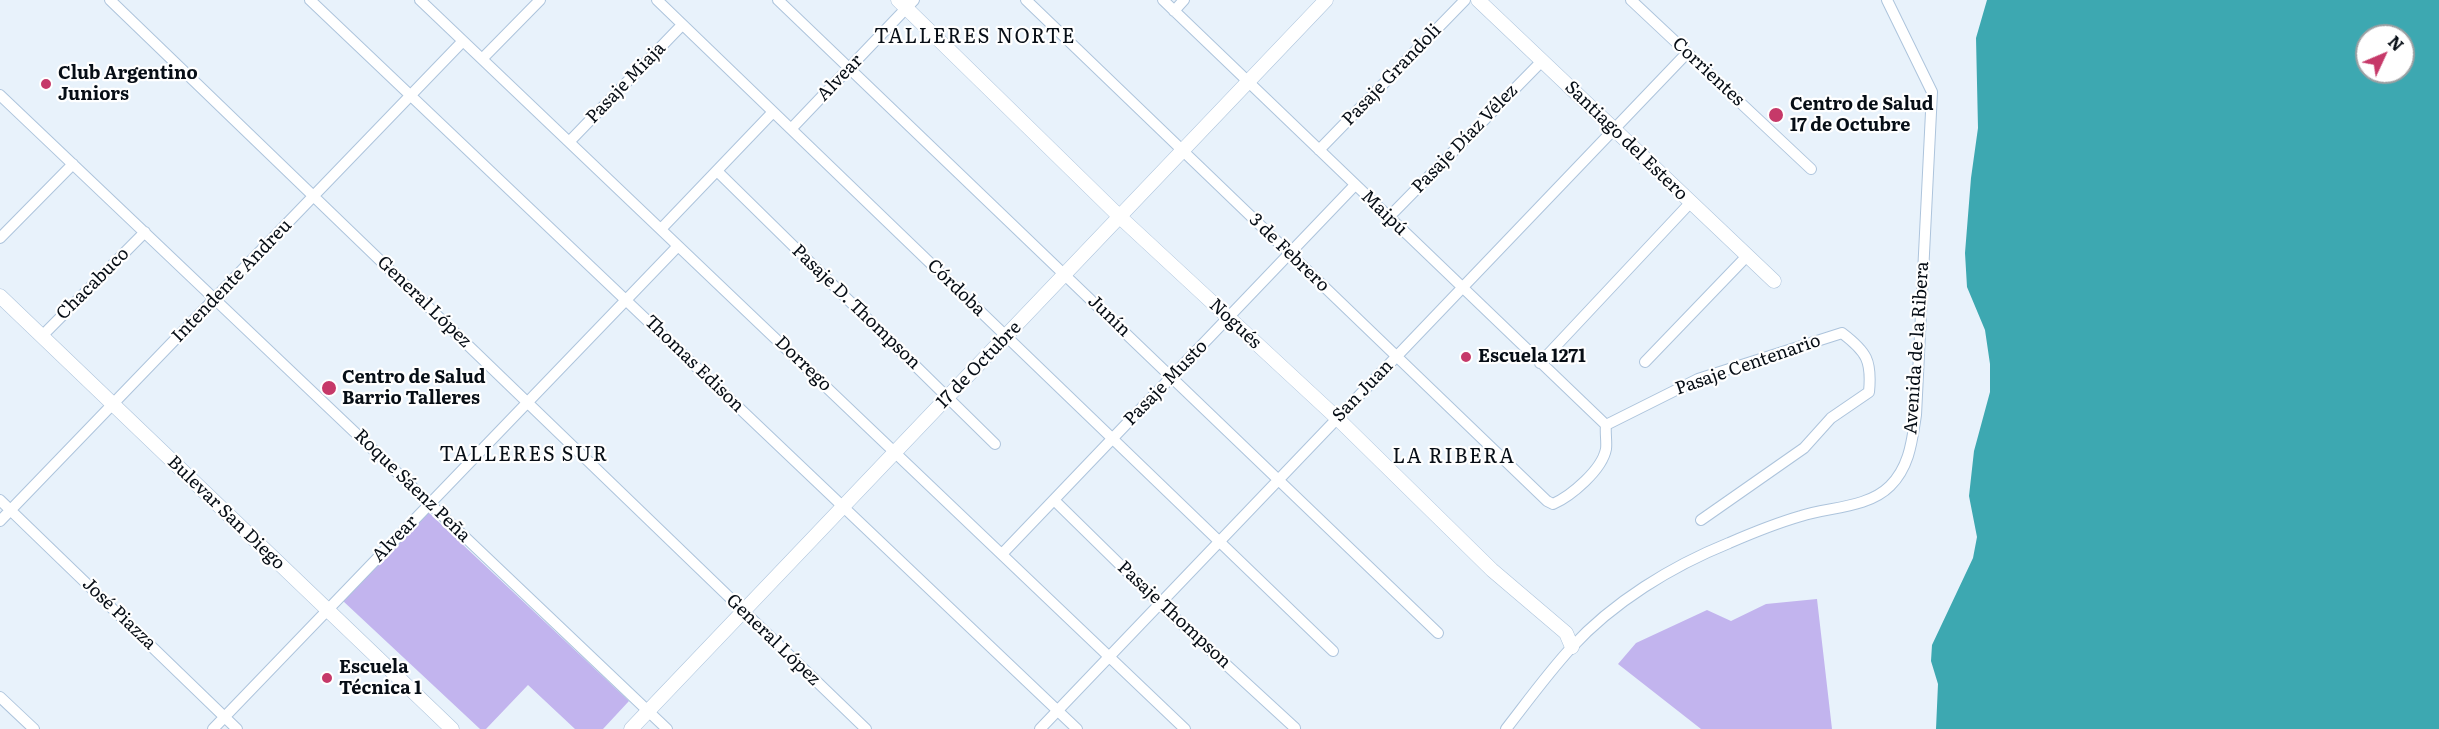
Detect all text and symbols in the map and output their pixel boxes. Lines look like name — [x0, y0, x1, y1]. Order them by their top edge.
street label: Pasaje Grandoli — [1338, 20, 1446, 130]
north arrow — [2355, 24, 2415, 84]
district label: TALLERES NORTE — [874, 25, 1076, 49]
text: N — [2383, 30, 2410, 56]
street label: Corrientes — [1667, 33, 1749, 111]
street label: Pasaje Miaja — [582, 38, 670, 128]
street label: Alvear — [813, 50, 867, 106]
place label: Club Argentino Juniors — [58, 63, 198, 106]
marker: Club Argentino Juniors — [39, 77, 53, 91]
street label: Santiago del Estero — [1560, 77, 1692, 205]
street label: Pasaje Díaz Vélez — [1408, 80, 1522, 198]
place label: Centro de Salud 17 de Octubre — [1790, 94, 1934, 136]
marker: Centro de Salud 17 de Octubre — [1767, 106, 1785, 124]
street label: Maipú — [1356, 186, 1412, 240]
street label: 3 de Febrero — [1244, 209, 1334, 297]
street label: Intendente Andreu — [168, 215, 296, 347]
street label: Pasaje D. Thompson — [787, 240, 925, 374]
street label: Chacabuco — [52, 243, 134, 325]
street label: General López — [372, 252, 476, 352]
street label: Córdoba — [922, 255, 990, 321]
street label: Avenida de la Ribera — [1900, 261, 1934, 435]
street label: Junín — [1083, 291, 1135, 341]
street label: Nogués — [1204, 295, 1266, 353]
street label: Thomas Edison — [640, 311, 748, 417]
street label: 17 de Octubre — [932, 317, 1026, 413]
street label: Pasaje Centenario — [1672, 330, 1824, 400]
street label: Dorrego — [770, 332, 836, 396]
street label: Pasaje Musto — [1120, 336, 1212, 430]
place label: Escuela 1271 — [1478, 346, 1586, 368]
marker: Escuela 1271 — [1459, 350, 1473, 364]
street label: San Juan — [1328, 355, 1398, 427]
place label: Centro de Salud Barrio Talleres — [342, 367, 486, 410]
marker: Centro de Salud Barrio Talleres — [320, 379, 338, 397]
street label: Roque Sáenz Peña — [349, 425, 475, 547]
district label: TALLERES SUR — [439, 443, 609, 467]
district label: LA RIBERA — [1393, 445, 1515, 469]
street label: Bulevar San Diego — [163, 451, 289, 575]
street label: Alvear — [368, 511, 422, 567]
street label: Pasaje Thompson — [1113, 557, 1235, 673]
street label: José Piazza — [78, 573, 160, 655]
street label: General López — [721, 590, 825, 690]
place label: Escuela Técnica 1 — [339, 657, 422, 700]
marker: Escuela Técnica 1 — [320, 671, 334, 685]

